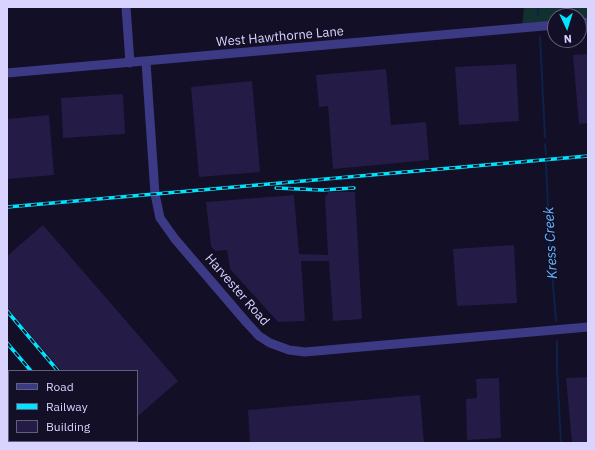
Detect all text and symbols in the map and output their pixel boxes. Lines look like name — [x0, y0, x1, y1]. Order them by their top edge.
north arrow — [547, 8, 587, 48]
street label: West Hawthorne Lane — [216, 24, 344, 50]
text: N — [563, 32, 572, 46]
water label: Kress Creek — [541, 207, 561, 279]
street label: Harvester Road — [202, 251, 272, 329]
legend — [8, 370, 138, 442]
text: Road — [46, 379, 74, 394]
text: Railway — [46, 399, 88, 414]
text: Building — [46, 419, 90, 434]

